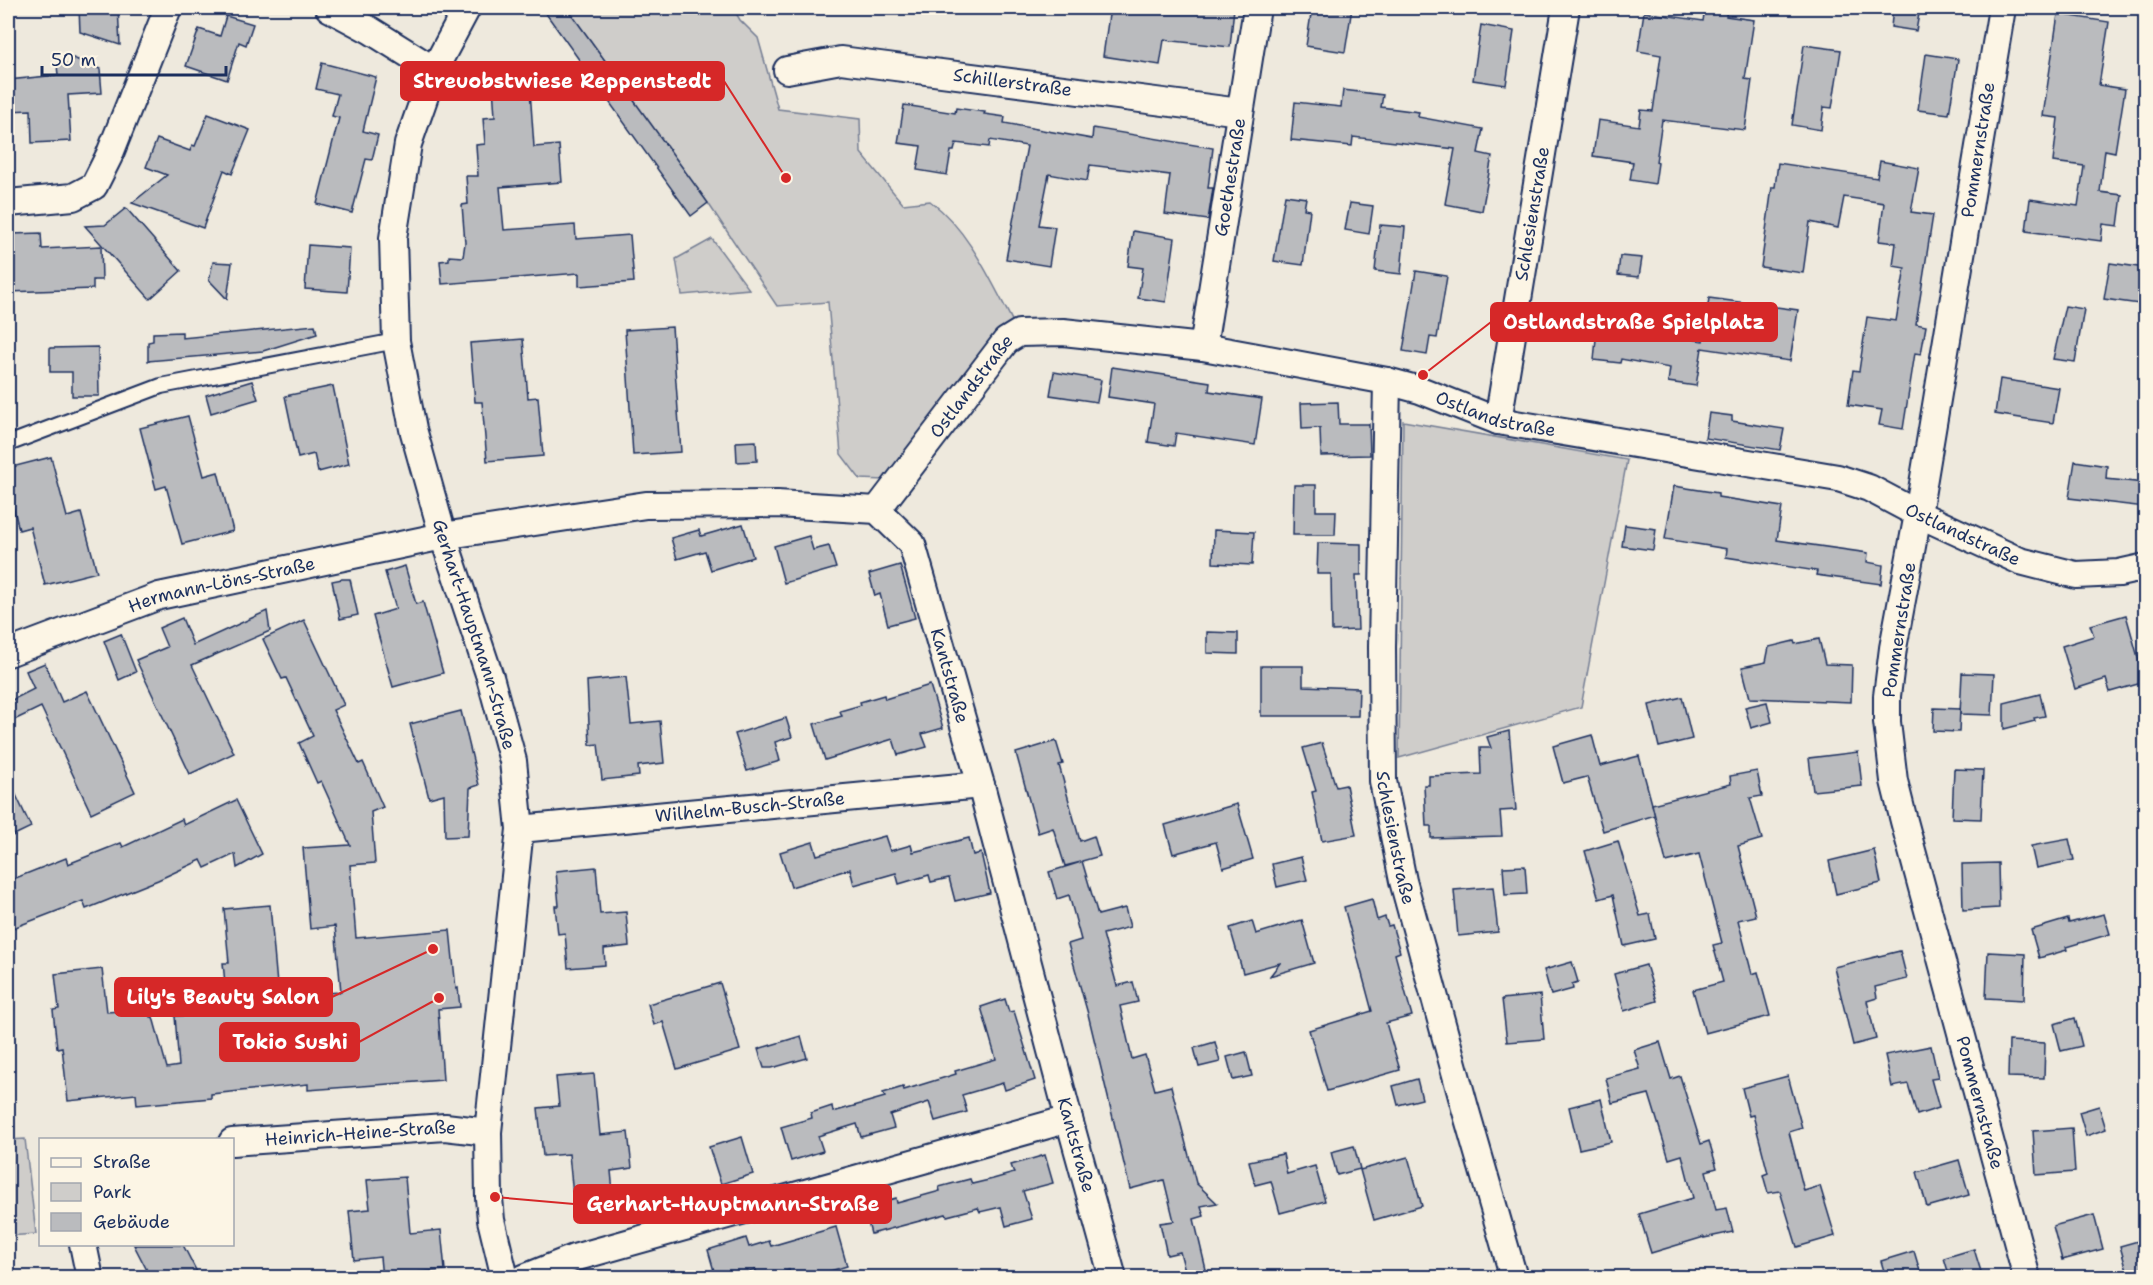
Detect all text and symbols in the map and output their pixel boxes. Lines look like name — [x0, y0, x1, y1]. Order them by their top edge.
scale bar — [42, 39, 226, 77]
text: 50 m — [51, 48, 96, 72]
callout: Streuobstwiese Reppenstedt — [401, 62, 724, 100]
street label: Schillerstraße — [952, 63, 1073, 102]
text: Streuobstwiese Reppenstedt — [413, 68, 711, 94]
street label: Pommernstraße — [1955, 80, 2001, 220]
street label: Goethestraße — [1209, 116, 1251, 238]
street label: Schlesienstraße — [1509, 145, 1555, 283]
callout: Ostlandstraße Spielplatz — [1491, 303, 1777, 341]
text: Ostlandstraße Spielplatz — [1503, 309, 1765, 335]
street label: Ostlandstraße — [924, 328, 1017, 443]
street label: Ostlandstraße — [1432, 385, 1558, 442]
street label: Ostlandstraße — [1901, 497, 2024, 572]
street label: Gerhart-Hauptmann-Straße — [427, 517, 521, 752]
street label: Hermann-Löns-Straße — [125, 551, 317, 619]
street label: Pommernstraße — [1876, 560, 1922, 700]
street label: Kantstraße — [925, 625, 975, 726]
street label: Schlesienstraße — [1371, 771, 1421, 907]
street label: Wilhelm-Busch-Straße — [654, 786, 846, 828]
callout: Lily's Beauty Salon — [115, 978, 332, 1016]
text: Lily's Beauty Salon — [127, 984, 319, 1010]
callout: Tokio Sushi — [220, 1023, 359, 1061]
text: Tokio Sushi — [232, 1029, 348, 1055]
street label: Pommernstraße — [1950, 1033, 2009, 1172]
street label: Kantstraße — [1052, 1095, 1101, 1195]
street label: Heinrich-Heine-Straße — [264, 1115, 458, 1152]
legend — [39, 1138, 234, 1246]
text: Straße — [93, 1150, 151, 1174]
text: Park — [93, 1180, 132, 1204]
callout: Gerhart-Hauptmann-Straße — [574, 1185, 891, 1223]
text: Gerhart-Hauptmann-Straße — [587, 1191, 879, 1217]
text: Gebäude — [93, 1210, 170, 1234]

